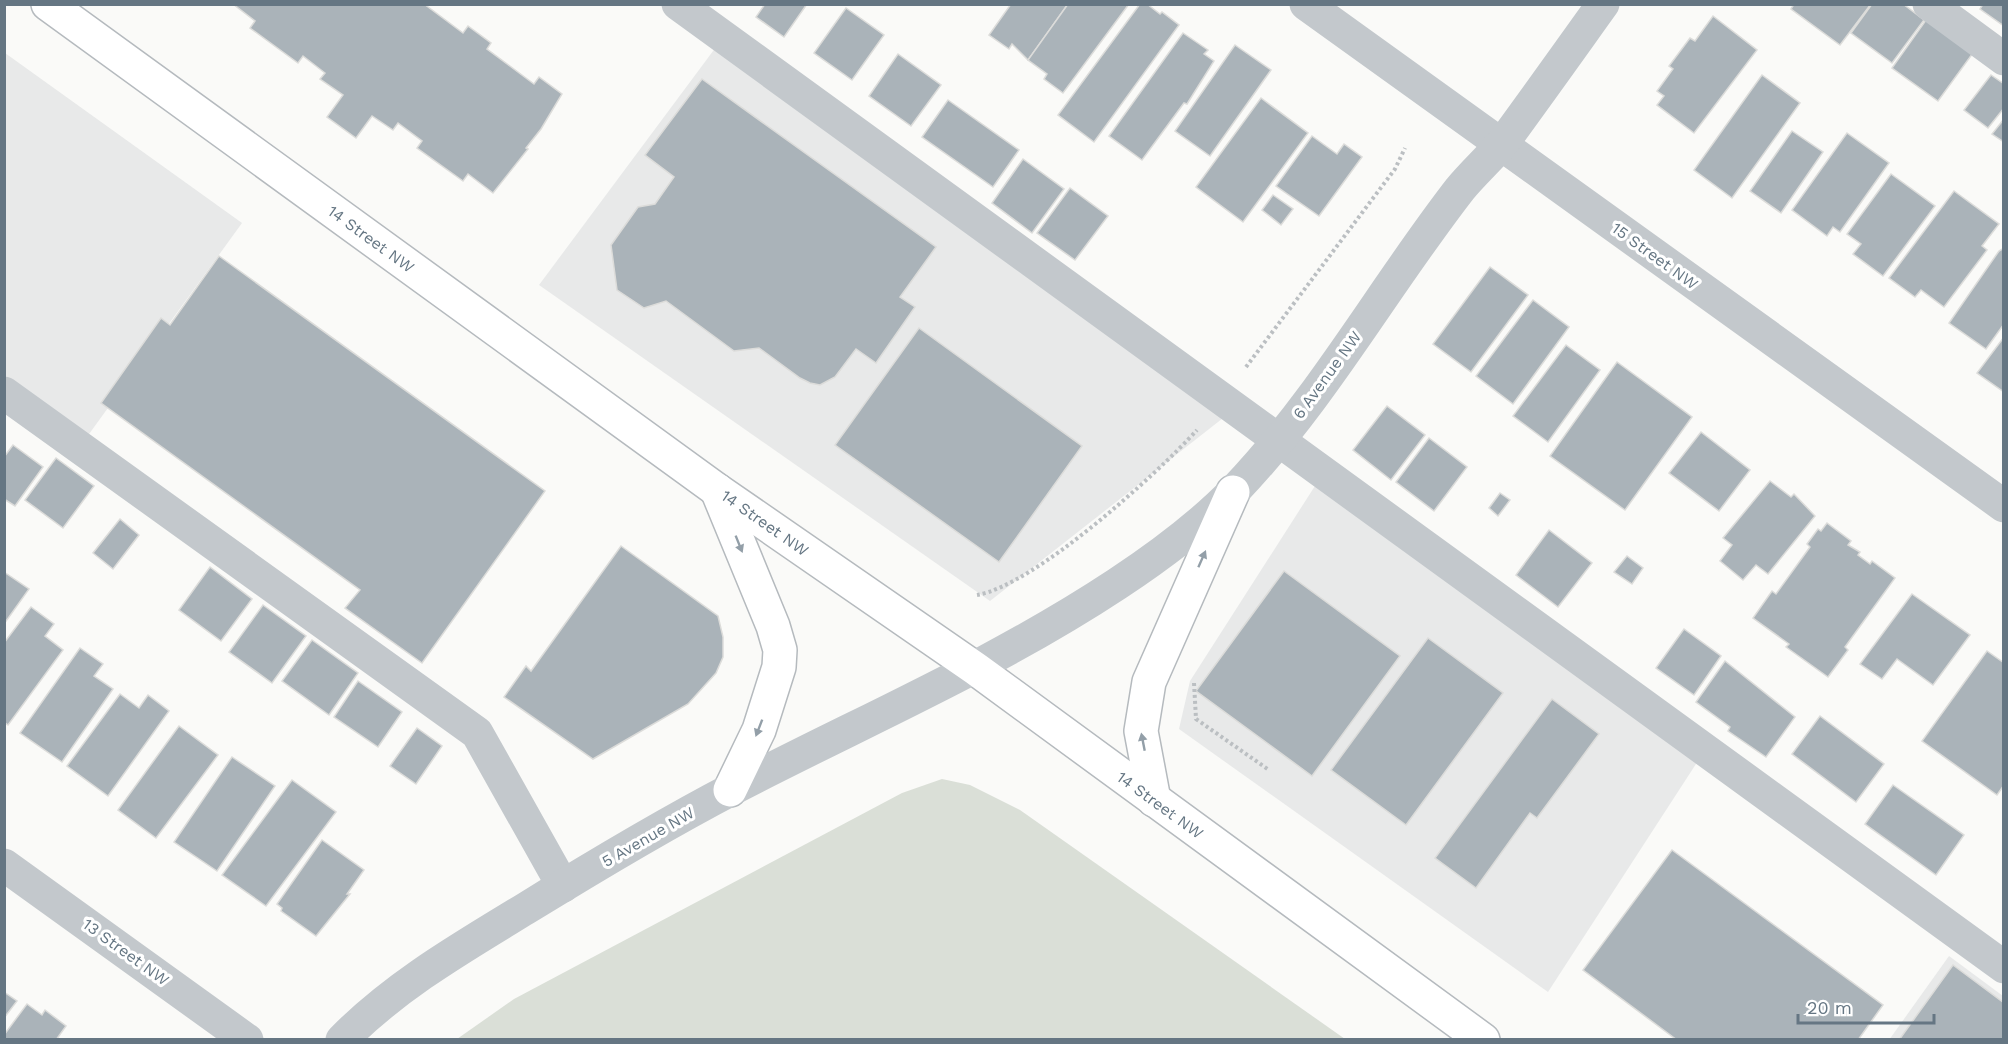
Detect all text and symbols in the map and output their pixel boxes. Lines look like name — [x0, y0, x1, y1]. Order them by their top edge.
street label: 14 Street NW — [324, 201, 418, 277]
street label: 15 Street NW — [1608, 218, 1702, 294]
street label: 6 Avenue NW — [1289, 327, 1365, 423]
street label: 14 Street NW — [718, 486, 812, 560]
one-way arrow — [734, 535, 744, 553]
one-way arrow — [1198, 551, 1207, 568]
one-way arrow — [754, 719, 764, 737]
one-way arrow — [1138, 733, 1147, 752]
street label: 14 Street NW — [1113, 767, 1207, 843]
street label: 5 Avenue NW — [599, 803, 697, 871]
street label: 13 Street NW — [79, 914, 173, 990]
scale bar — [1798, 987, 1934, 1025]
text: 20 m — [1807, 997, 1852, 1018]

